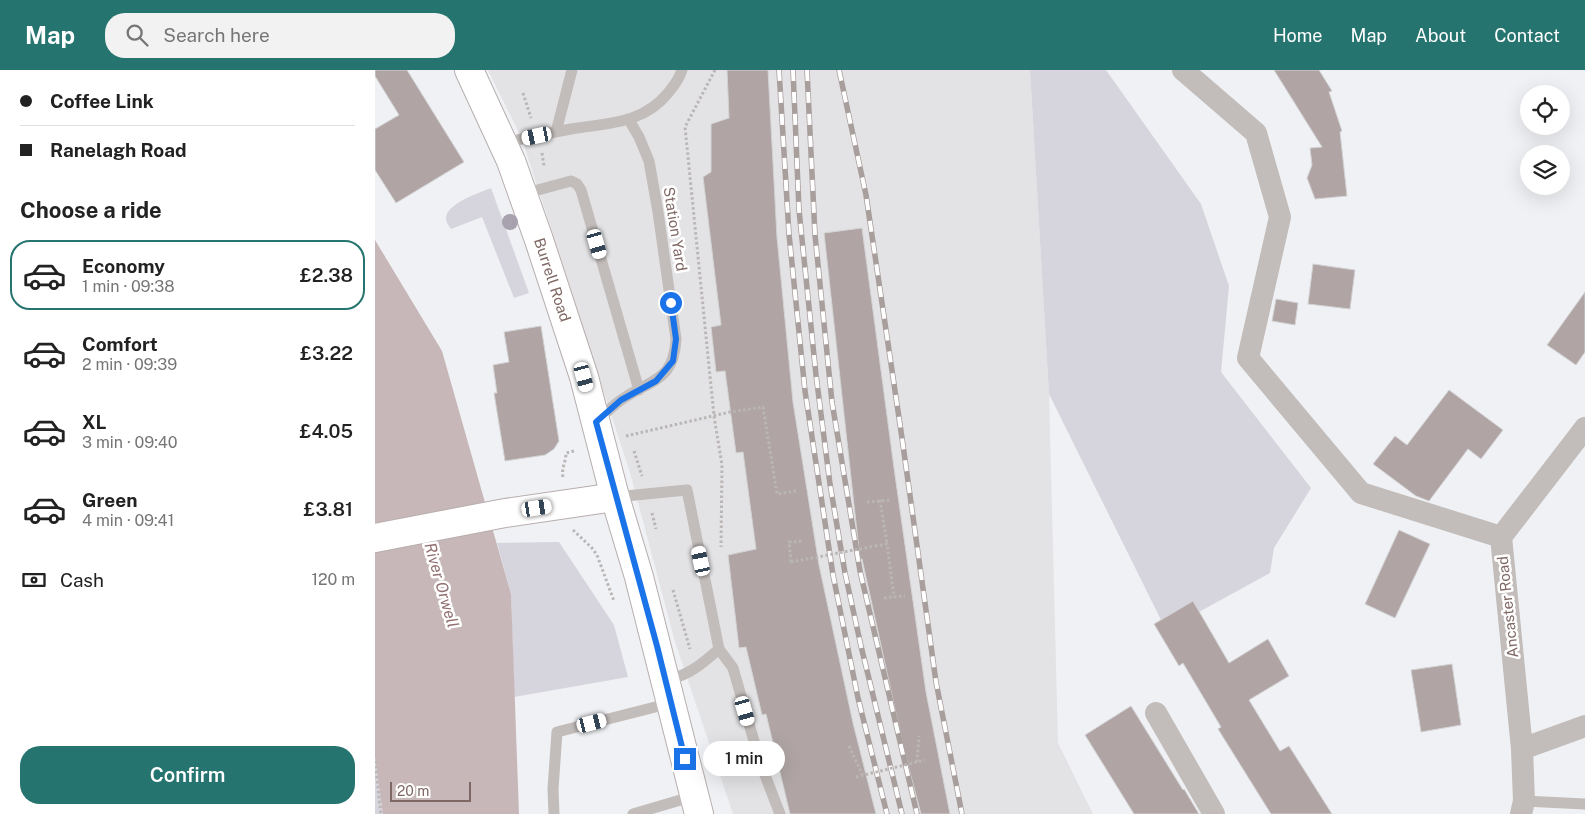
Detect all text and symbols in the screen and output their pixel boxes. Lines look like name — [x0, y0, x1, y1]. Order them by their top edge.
search box — [105, 13, 455, 58]
text: Map — [25, 21, 75, 49]
icon: search — [123, 21, 151, 49]
text: Search here — [163, 24, 270, 46]
text: Home — [1273, 25, 1323, 46]
text: Map — [1351, 25, 1387, 46]
text: About — [1415, 25, 1466, 46]
text: Contact — [1494, 25, 1560, 46]
map controls — [1520, 85, 1570, 195]
button: locate — [1520, 85, 1570, 135]
text: Coffee Link — [50, 90, 154, 112]
car — [520, 126, 553, 146]
text: Ranelagh Road — [50, 139, 187, 161]
button: layers — [1520, 145, 1570, 195]
street label: Station Yard — [660, 186, 691, 272]
text: Choose a ride — [20, 197, 162, 223]
car — [585, 228, 608, 260]
street label: Burrell Road — [531, 236, 574, 324]
icon: car — [22, 253, 67, 298]
text: Economy — [82, 255, 165, 277]
text: £2.38 — [300, 264, 353, 286]
text: 1 min · 09:38 — [82, 277, 175, 296]
route start — [660, 292, 682, 314]
icon: car — [22, 331, 67, 376]
text: Comfort — [82, 333, 158, 355]
text: £3.22 — [300, 342, 353, 364]
text: 2 min · 09:39 — [82, 355, 177, 374]
car — [572, 361, 595, 393]
icon: car — [22, 409, 67, 454]
text: XL — [82, 411, 107, 433]
text: £4.05 — [300, 420, 353, 442]
text: 3 min · 09:40 — [82, 433, 177, 452]
icon: car — [22, 487, 67, 532]
text: Green — [82, 489, 137, 511]
text: £3.81 — [303, 498, 353, 520]
car — [521, 498, 552, 518]
text: 4 min · 09:41 — [82, 511, 174, 530]
water label: River Orwell — [420, 540, 463, 630]
car — [690, 545, 711, 577]
street label: Ancaster Road — [1494, 555, 1521, 659]
icon: cash — [20, 566, 48, 594]
text: Cash — [60, 569, 104, 591]
text: 120 m — [311, 570, 355, 589]
car — [733, 695, 756, 727]
car — [575, 712, 608, 734]
callout: 1 min — [703, 742, 785, 776]
button: Confirm — [20, 746, 355, 804]
route end — [674, 748, 696, 770]
text: 1 min — [725, 749, 763, 768]
scale bar — [390, 779, 471, 802]
text: 20 m — [397, 783, 429, 799]

